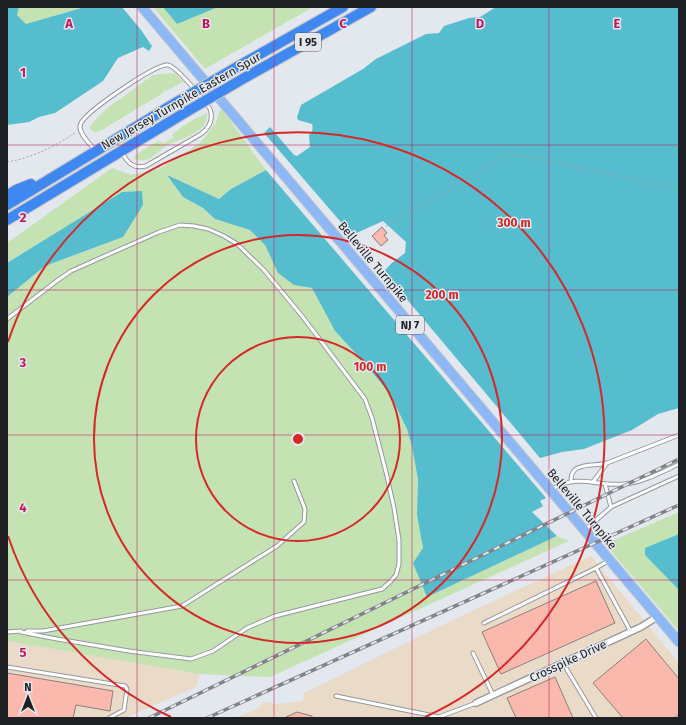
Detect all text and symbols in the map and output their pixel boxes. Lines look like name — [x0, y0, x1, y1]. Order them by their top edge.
text: A — [64, 16, 73, 31]
text: B — [202, 16, 210, 31]
text: C — [339, 16, 347, 31]
text: D — [476, 16, 485, 31]
text: E — [614, 16, 621, 31]
road number: I 95 — [295, 33, 321, 51]
street label: New Jersey Turnpike Eastern Spur — [99, 49, 264, 153]
text: 1 — [20, 65, 26, 80]
text: 2 — [20, 210, 27, 225]
text: 300 m — [496, 216, 531, 230]
street label: Belleville Turnpike — [335, 219, 411, 305]
text: 200 m — [425, 288, 459, 302]
road number: NJ 7 — [396, 316, 424, 334]
text: 3 — [19, 355, 27, 370]
text: 100 m — [354, 360, 386, 374]
centre of rings — [291, 432, 305, 446]
street label: Belleville Turnpike — [544, 466, 620, 552]
text: 4 — [19, 500, 27, 515]
street label: Crosspike Drive — [527, 637, 609, 685]
text: 5 — [20, 645, 27, 660]
north arrow — [8, 677, 48, 717]
text: N — [24, 681, 32, 694]

